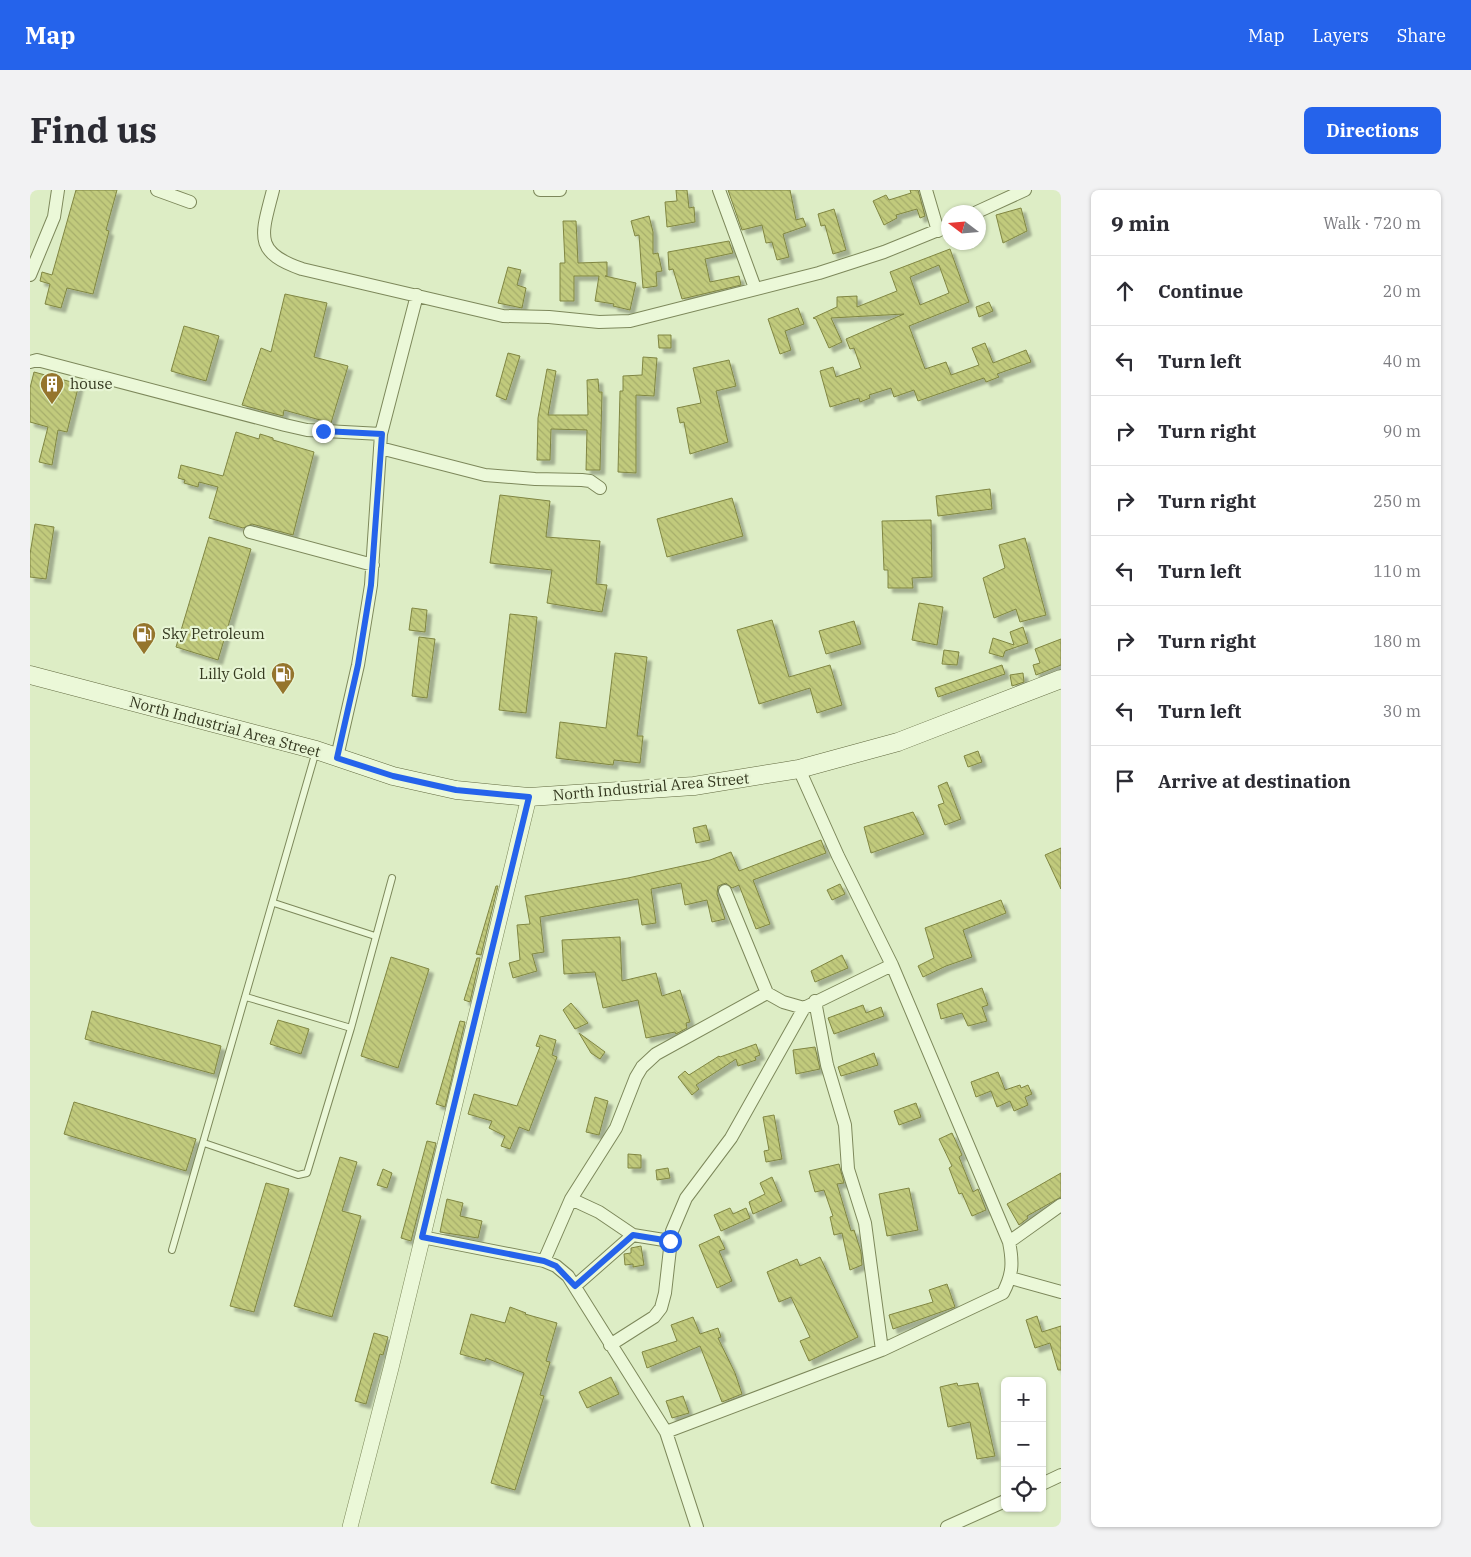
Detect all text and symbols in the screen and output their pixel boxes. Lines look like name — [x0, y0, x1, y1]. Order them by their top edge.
text: Map — [25, 19, 75, 51]
text: Map — [1248, 24, 1285, 47]
text: Layers — [1313, 24, 1369, 47]
text: Share — [1397, 24, 1446, 47]
text: Find us — [30, 107, 157, 153]
button: Directions — [1304, 107, 1441, 154]
north arrow — [941, 205, 986, 250]
text: 9 min — [1111, 209, 1170, 237]
text: Walk · 720 m — [1323, 213, 1421, 233]
icon: ahead — [1111, 277, 1139, 305]
text: Continue — [1158, 279, 1243, 303]
text: 20 m — [1383, 281, 1421, 301]
icon: left — [1111, 347, 1139, 375]
text: Turn left — [1158, 349, 1241, 373]
text: 40 m — [1383, 351, 1421, 371]
building icon: house — [39, 371, 65, 405]
place label: house — [70, 374, 112, 393]
icon: right — [1111, 417, 1139, 445]
text: Turn right — [1158, 419, 1256, 443]
route end — [312, 420, 335, 443]
text: 90 m — [1383, 421, 1421, 441]
icon: right — [1111, 487, 1139, 515]
text: Turn right — [1158, 489, 1256, 513]
text: 250 m — [1373, 491, 1421, 511]
icon: left — [1111, 557, 1139, 585]
text: Turn left — [1158, 559, 1241, 583]
text: 110 m — [1373, 561, 1421, 581]
fuel station icon: Sky Petroleum — [131, 621, 157, 655]
place label: Sky Petroleum — [162, 624, 265, 643]
icon: right — [1111, 627, 1139, 655]
text: Turn right — [1158, 629, 1256, 653]
text: 180 m — [1373, 631, 1421, 651]
fuel station icon: Lilly Gold — [270, 661, 296, 695]
place label: Lilly Gold — [199, 664, 266, 683]
street label: North Industrial Area Street — [127, 692, 323, 761]
icon: left — [1111, 697, 1139, 725]
text: Turn left — [1158, 699, 1241, 723]
text: 30 m — [1383, 701, 1421, 721]
icon: arrive — [1111, 767, 1139, 795]
street label: North Industrial Area Street — [552, 768, 750, 805]
text: Arrive at destination — [1158, 769, 1351, 793]
route start — [659, 1230, 682, 1253]
map controls — [1001, 1377, 1046, 1512]
button: + — [1001, 1377, 1046, 1422]
button: − — [1001, 1422, 1046, 1467]
button: locate — [1001, 1467, 1046, 1512]

